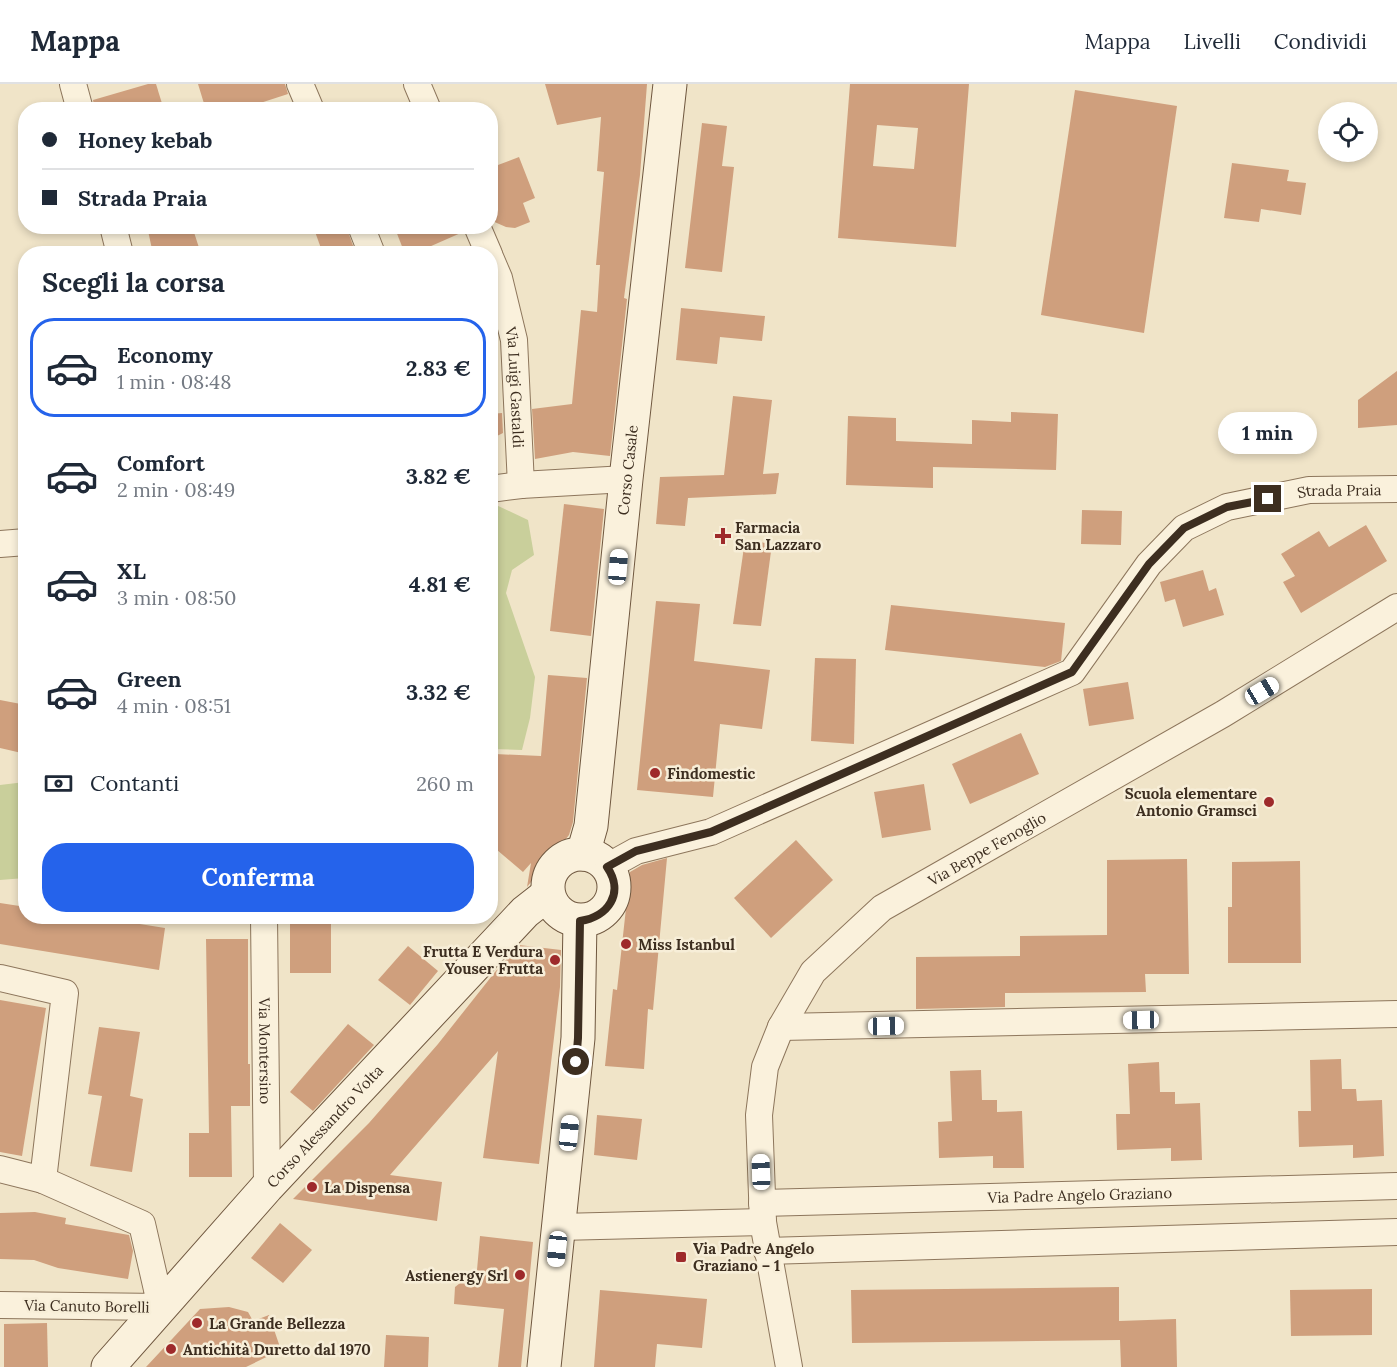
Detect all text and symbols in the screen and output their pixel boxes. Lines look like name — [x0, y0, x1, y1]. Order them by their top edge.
text: Mappa — [30, 23, 120, 59]
text: Mappa — [1085, 28, 1151, 55]
text: Livelli — [1184, 28, 1241, 55]
text: Condividi — [1274, 28, 1367, 55]
map controls — [1318, 102, 1378, 162]
button: locate — [1318, 102, 1378, 162]
text: Honey kebab — [78, 126, 212, 154]
text: Strada Praia — [78, 184, 207, 212]
text: Scegli la corsa — [42, 265, 225, 299]
street label: Via Luigi Gastaldi — [501, 324, 529, 448]
icon: car — [45, 341, 99, 395]
text: Economy — [117, 341, 213, 369]
text: 2.83 € — [406, 354, 471, 382]
text: 1 min · 08:48 — [117, 369, 231, 394]
callout: 1 min — [1218, 412, 1318, 454]
text: 1 min — [1242, 420, 1293, 445]
street label: Corso Casale — [613, 424, 641, 516]
icon: car — [45, 449, 99, 503]
text: Comfort — [117, 449, 205, 477]
text: 3.82 € — [406, 462, 471, 490]
text: 2 min · 08:49 — [117, 477, 235, 502]
street label: Strada Praia — [1295, 480, 1382, 502]
route end — [1254, 485, 1281, 512]
place label: Farmacia San Lazzaro — [735, 518, 822, 554]
marker: Farmacia San Lazzaro — [716, 529, 730, 543]
car — [607, 548, 629, 586]
icon: car — [45, 557, 99, 611]
text: XL — [117, 557, 146, 585]
text: 4.81 € — [409, 570, 471, 598]
text: 3 min · 08:50 — [117, 585, 237, 610]
icon: car — [45, 665, 99, 719]
text: Green — [117, 665, 182, 693]
car — [1242, 674, 1282, 708]
text: 3.32 € — [406, 678, 471, 706]
text: 4 min · 08:51 — [117, 693, 231, 718]
place label: Findomestic — [667, 764, 756, 783]
marker: Findomestic — [648, 766, 662, 780]
icon: cash — [42, 767, 75, 800]
text: Contanti — [90, 769, 179, 797]
text: 260 m — [416, 771, 474, 796]
place label: Scuola elementare Antonio Gramsci — [1125, 784, 1257, 820]
marker: Scuola elementare Antonio Gramsci — [1262, 795, 1276, 809]
street label: Via Beppe Fenoglio — [923, 807, 1049, 890]
button: Conferma — [42, 843, 474, 912]
place label: Miss Istanbul — [638, 935, 735, 954]
marker: Miss Istanbul — [619, 937, 633, 951]
place label: Frutta E Verdura Youser Frutta — [423, 942, 543, 978]
marker: Frutta E Verdura Youser Frutta — [548, 953, 562, 967]
street label: Via Montersino — [255, 997, 276, 1105]
car — [1123, 1011, 1159, 1029]
car — [868, 1017, 904, 1035]
route start — [562, 1048, 589, 1075]
street label: Corso Alessandro Volta — [262, 1060, 387, 1191]
car — [558, 1114, 580, 1152]
car — [751, 1154, 771, 1190]
place label: La Dispensa — [324, 1178, 410, 1197]
marker: La Dispensa — [305, 1180, 319, 1194]
street label: Via Padre Angelo Graziano — [986, 1183, 1173, 1206]
car — [546, 1230, 568, 1268]
place label: Via Padre Angelo Graziano – 1 — [693, 1239, 815, 1275]
marker: Via Padre Angelo Graziano – 1 — [674, 1250, 688, 1264]
place label: Astienergy Srl — [405, 1266, 508, 1285]
marker: Astienergy Srl — [513, 1268, 527, 1282]
street label: Via Canuto Borelli — [23, 1295, 150, 1317]
place label: La Grande Bellezza — [209, 1314, 345, 1333]
marker: La Grande Bellezza — [190, 1316, 204, 1330]
place label: Antichità Duretto dal 1970 — [183, 1340, 371, 1359]
marker: Antichità Duretto dal 1970 — [164, 1342, 178, 1356]

